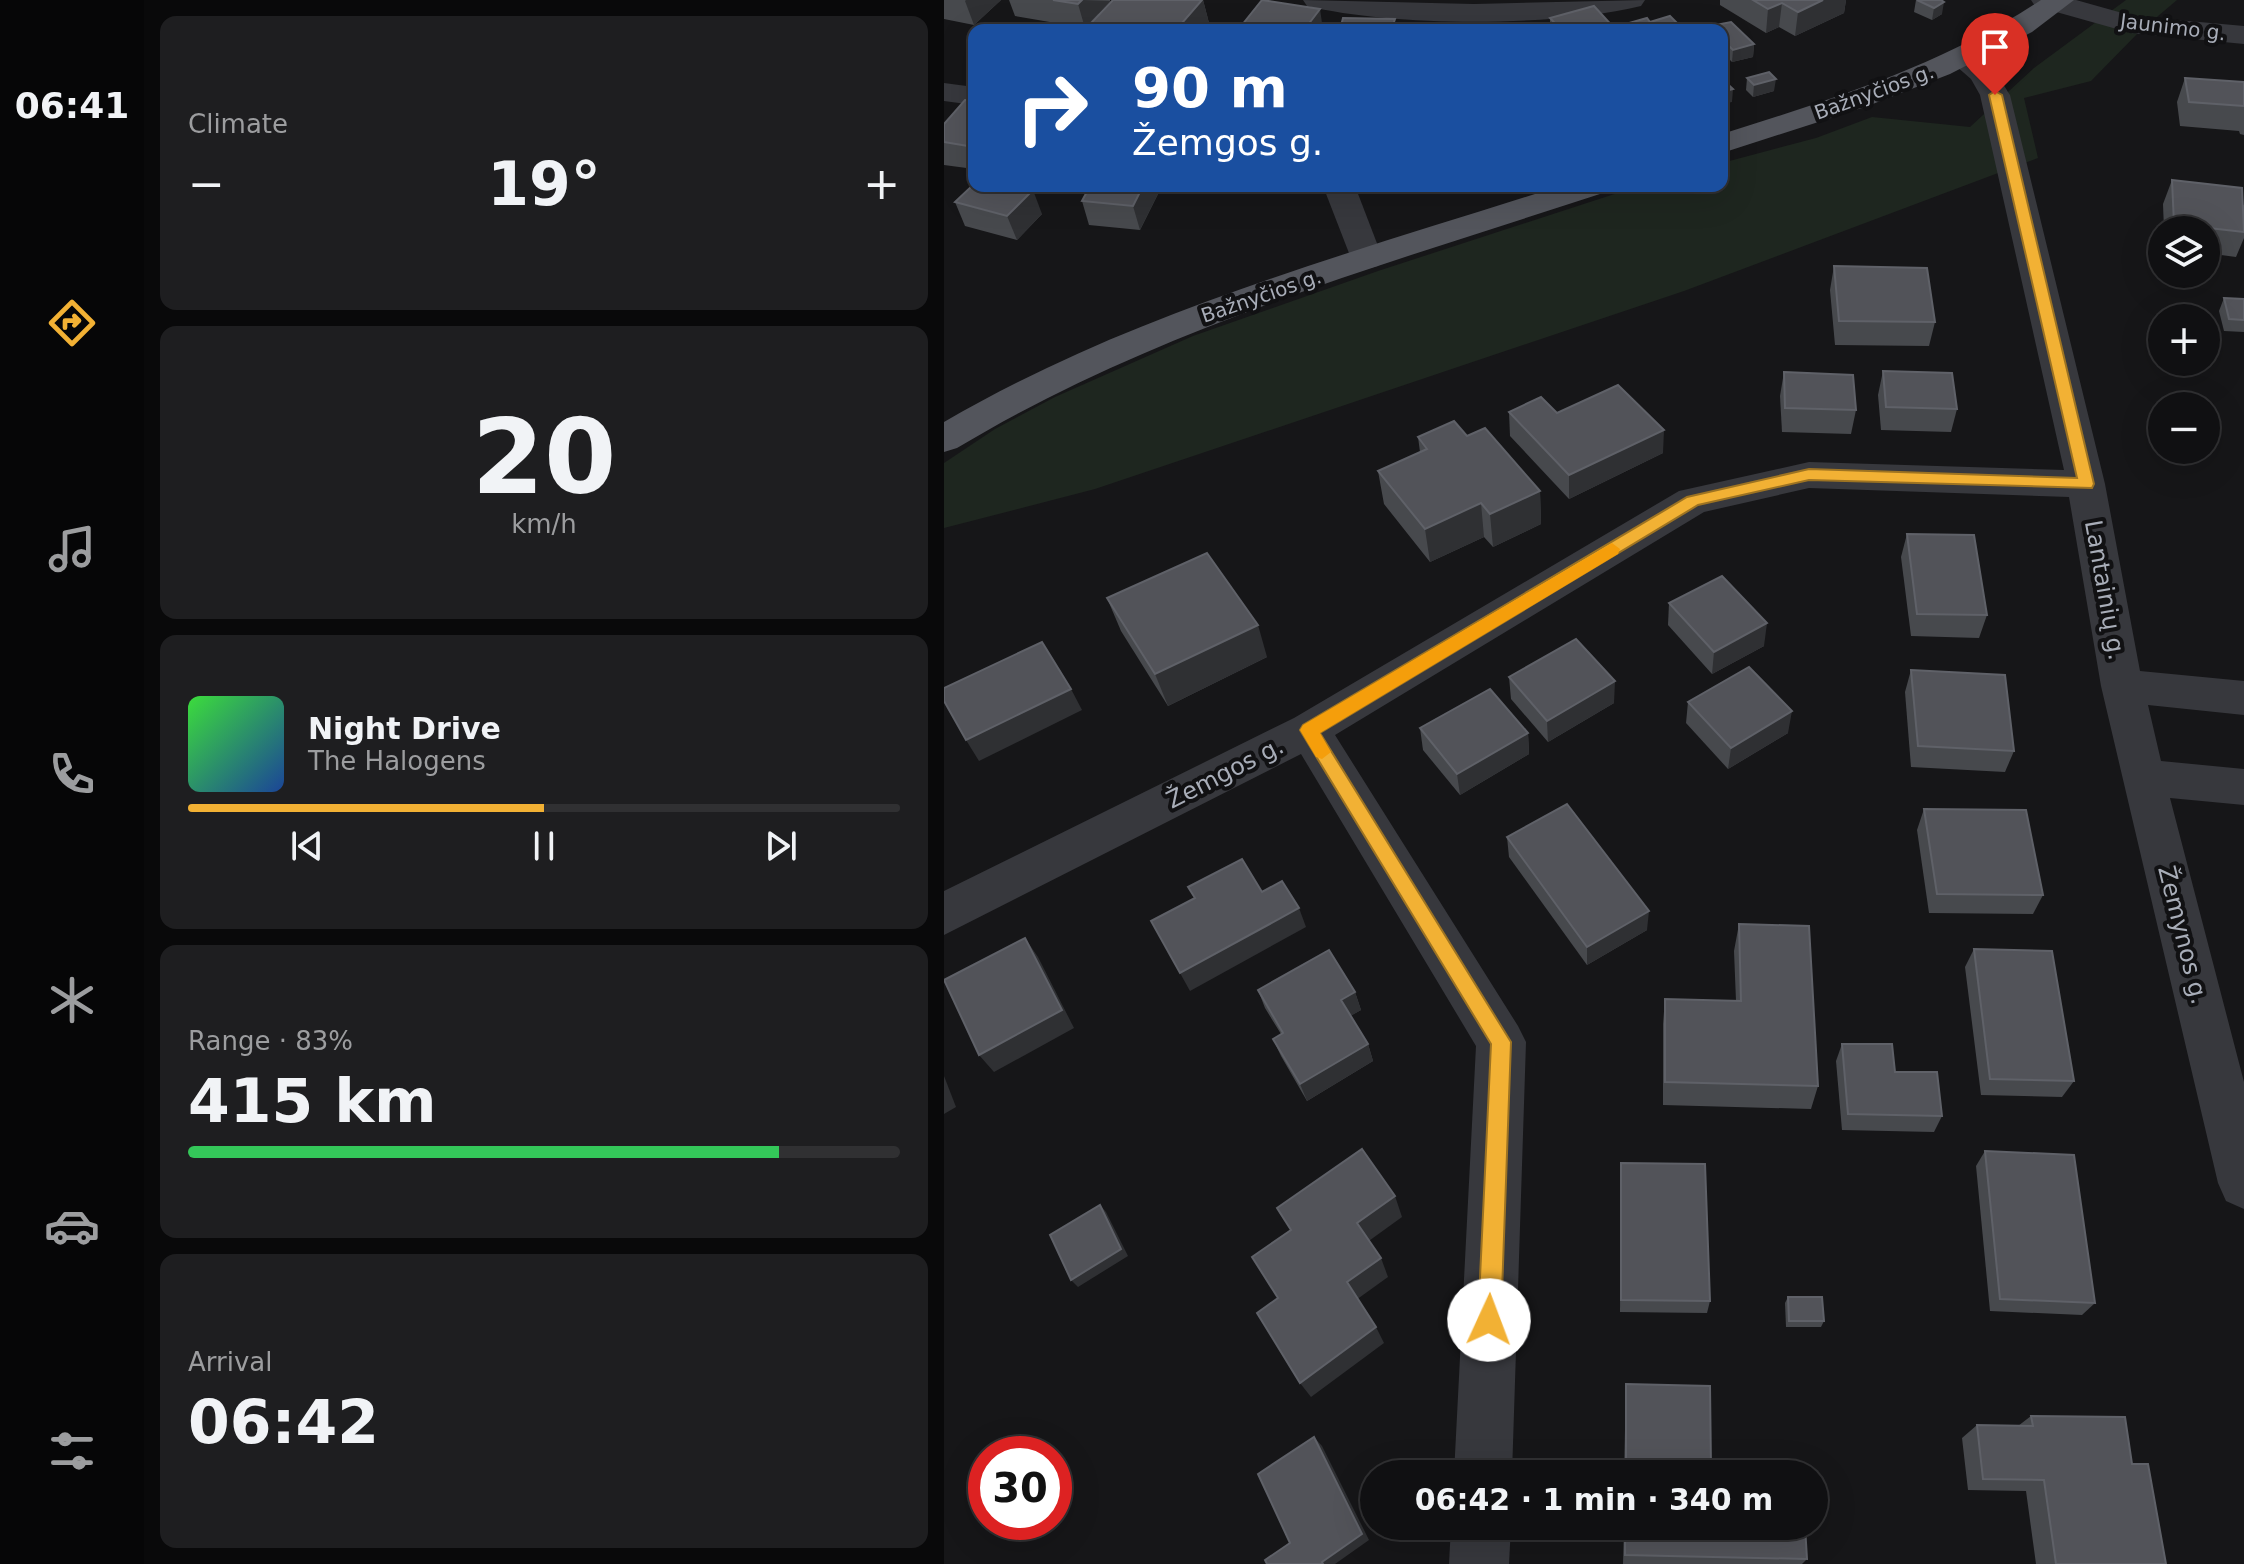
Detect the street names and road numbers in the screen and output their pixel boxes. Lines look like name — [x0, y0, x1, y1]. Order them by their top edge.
street label: Jaunimo g. — [2117, 8, 2227, 45]
street label: Bažnyčios g. — [1811, 59, 1937, 125]
street label: Bažnyčios g. — [1198, 264, 1324, 328]
street label: Lantainių g. — [2079, 518, 2131, 662]
street label: Žemgos g. — [1161, 731, 1288, 814]
street label: Žemynos g. — [2152, 863, 2215, 1007]

